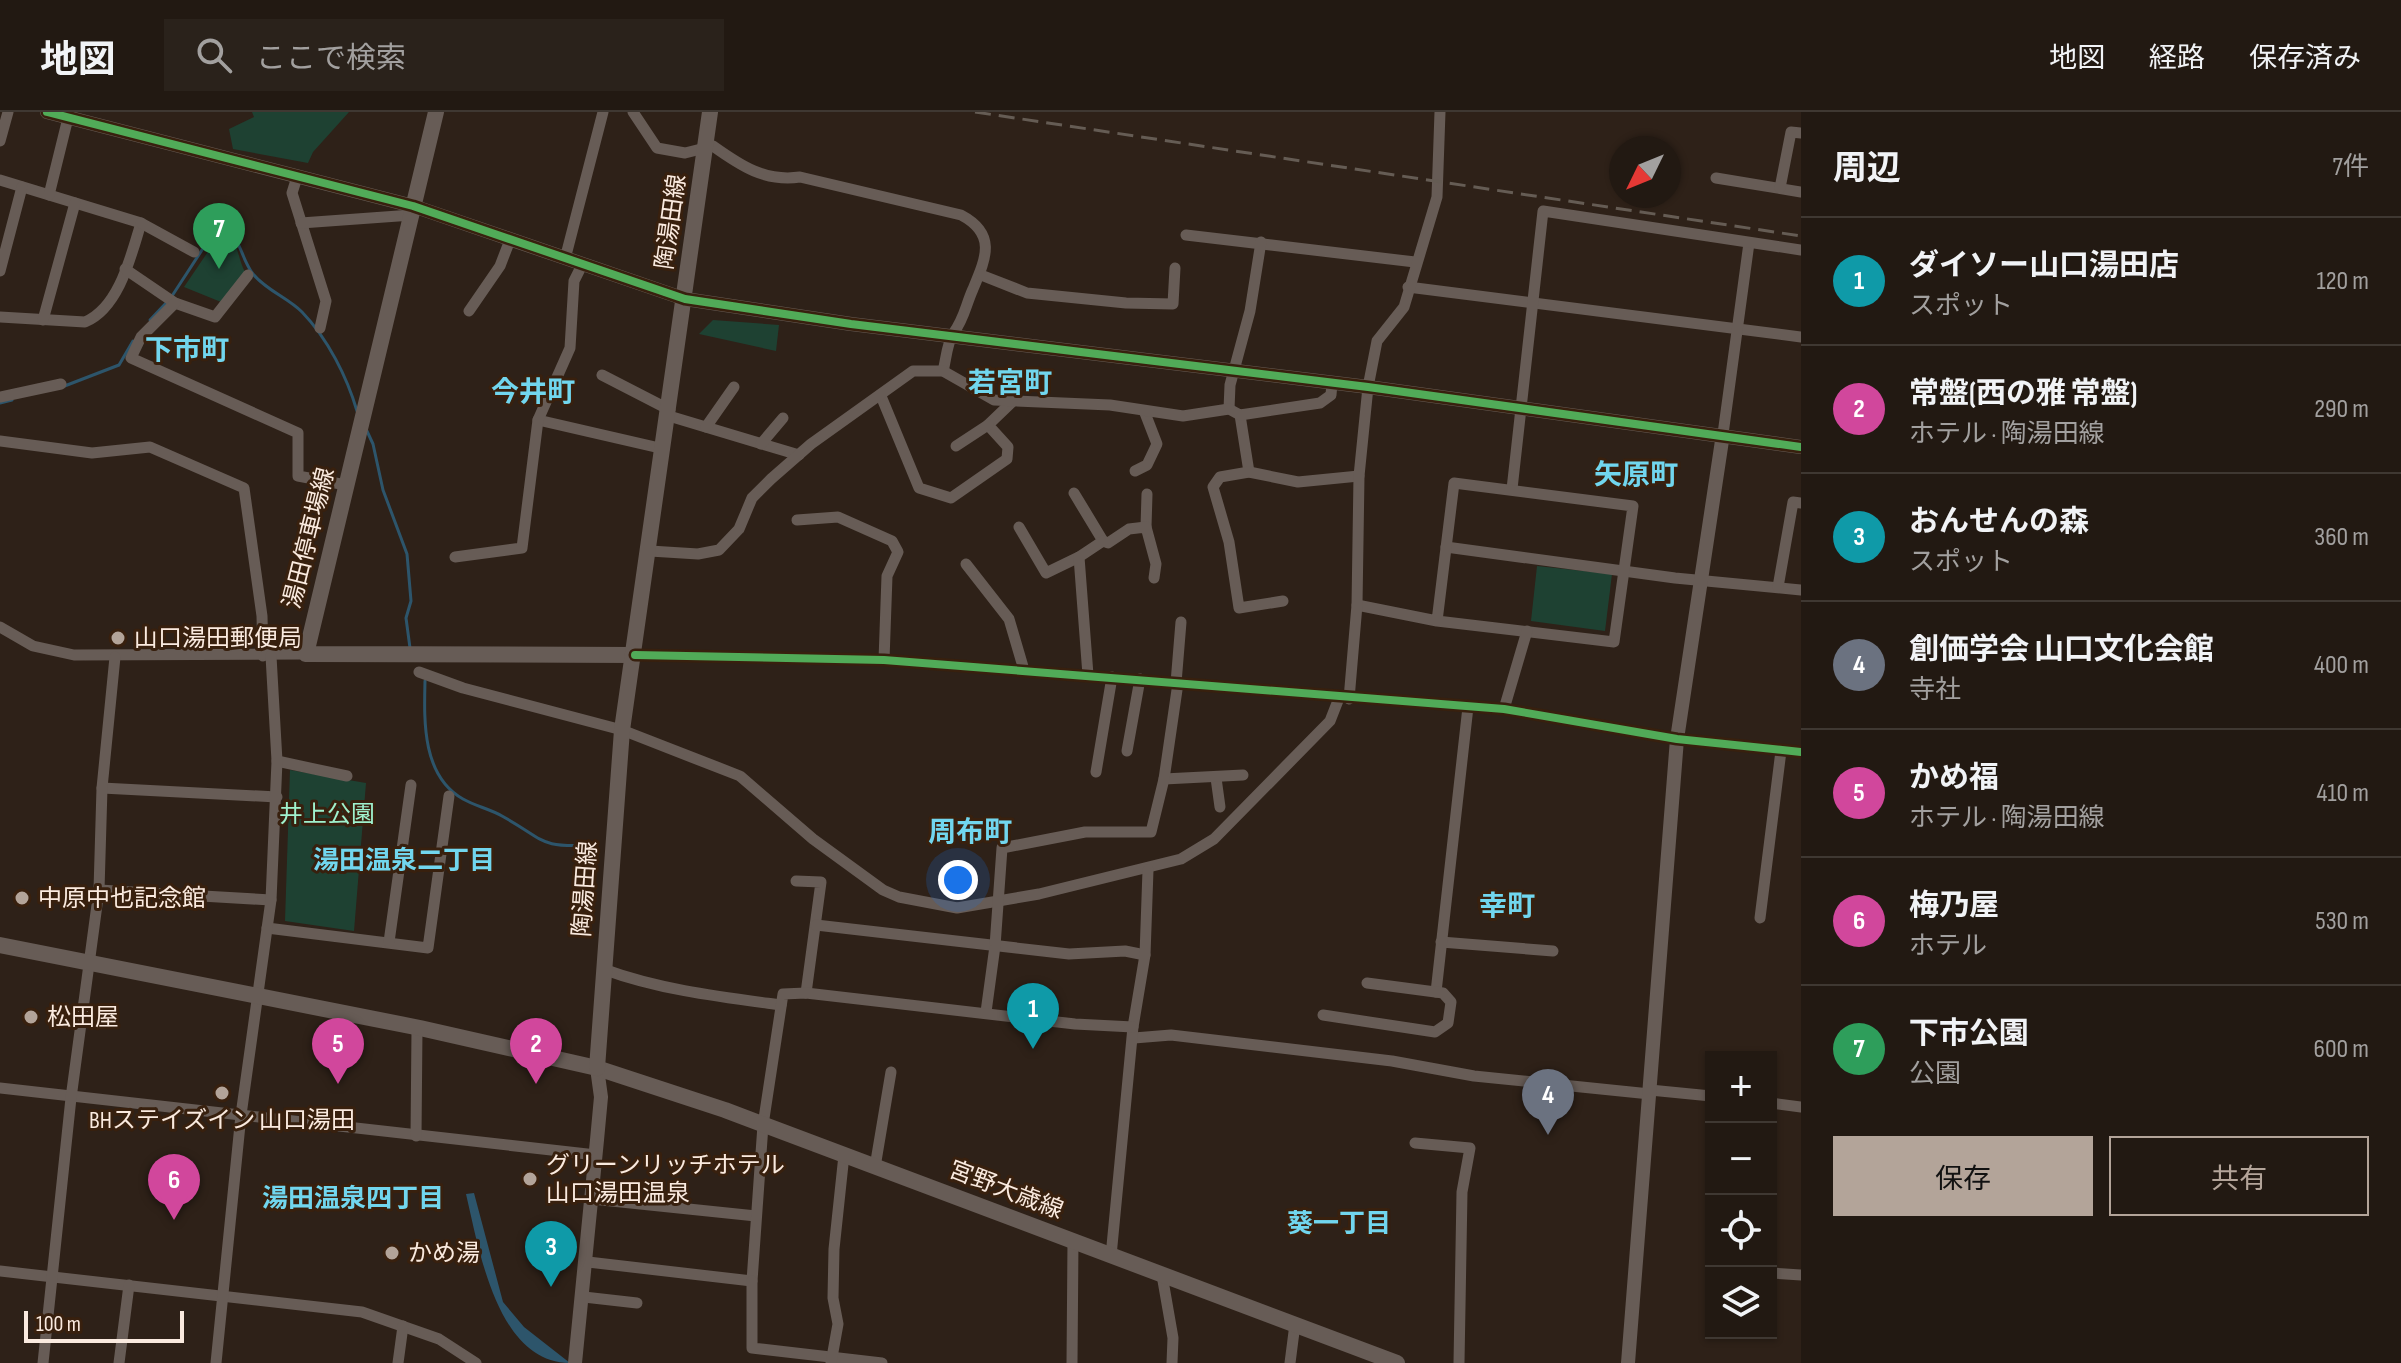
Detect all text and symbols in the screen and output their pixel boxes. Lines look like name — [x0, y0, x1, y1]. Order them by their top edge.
search box — [164, 19, 724, 91]
icon: search — [192, 33, 236, 77]
text: 地図 — [40, 38, 116, 83]
text: ここで検索 — [256, 41, 406, 77]
text: 地図 — [2049, 42, 2105, 75]
text: 経路 — [2149, 42, 2205, 75]
text: 保存済み — [2249, 42, 2361, 75]
north arrow — [1609, 136, 1681, 208]
text: 周辺 — [1833, 148, 1901, 189]
text: 7件 — [2333, 152, 2369, 183]
street label: 陶湯田線 — [650, 172, 692, 272]
pin: 7 — [193, 203, 245, 269]
text: ダイソー山口湯田店 — [1909, 248, 2179, 284]
text: 1 — [1854, 266, 1864, 297]
text: 120 m — [2316, 266, 2369, 297]
text: スポット — [1909, 291, 2013, 322]
district label: 下市町 — [145, 334, 229, 367]
district label: 若宮町 — [968, 367, 1052, 400]
district label: 今井町 — [491, 376, 575, 409]
text: 常盤(西の雅 常盤) — [1909, 376, 2138, 412]
text: 2 — [1853, 394, 1865, 425]
text: 290 m — [2314, 394, 2369, 425]
text: ホテル · 陶湯田線 — [1909, 419, 2104, 450]
district label: 矢原町 — [1594, 459, 1678, 492]
street label: 湯田停車場線 — [278, 465, 340, 611]
text: おんせんの森 — [1909, 504, 2089, 540]
text: 3 — [1853, 522, 1865, 553]
text: 360 m — [2314, 522, 2369, 553]
text: スポット — [1909, 547, 2013, 578]
place label: 山口湯田郵便局 — [134, 624, 302, 653]
marker: 山口湯田郵便局 — [109, 629, 127, 647]
text: 創価学会 山口文化会館 — [1909, 632, 2214, 668]
text: 4 — [1853, 650, 1865, 681]
text: 400 m — [2314, 650, 2369, 681]
text: 寺社 — [1909, 675, 1961, 706]
text: かめ福 — [1909, 760, 1999, 796]
text: 5 — [1853, 778, 1865, 809]
text: 410 m — [2317, 778, 2369, 809]
park label: 井上公園 — [279, 800, 375, 829]
text: ホテル · 陶湯田線 — [1909, 803, 2104, 834]
district label: 周布町 — [928, 816, 1012, 849]
street label: 陶湯田線 — [567, 840, 603, 938]
district label: 湯田温泉二丁目 — [313, 846, 495, 877]
your location — [938, 860, 978, 900]
place label: 中原中也記念館 — [38, 884, 206, 913]
text: 梅乃屋 — [1909, 888, 1999, 924]
marker: 中原中也記念館 — [13, 889, 31, 907]
district label: 幸町 — [1479, 890, 1535, 923]
text: 6 — [1853, 906, 1865, 937]
text: 530 m — [2315, 906, 2369, 937]
text: ホテル — [1909, 931, 1987, 962]
pin: 1 — [1007, 983, 1059, 1049]
place label: 松田屋 — [47, 1003, 119, 1032]
marker: 松田屋 — [22, 1008, 40, 1026]
text: 下市公園 — [1909, 1016, 2029, 1052]
pin: 5 — [312, 1018, 364, 1084]
pin: 2 — [510, 1018, 562, 1084]
text: 7 — [1853, 1034, 1865, 1065]
text: 600 m — [2314, 1034, 2369, 1065]
map controls — [1705, 1051, 1777, 1339]
button: + — [1705, 1051, 1777, 1123]
text: 公園 — [1909, 1059, 1961, 1090]
pin: 4 — [1522, 1069, 1574, 1135]
marker: BHステイズイン 山口湯田 — [213, 1084, 231, 1102]
place label: BHステイズイン 山口湯田 — [89, 1106, 355, 1135]
button: − — [1705, 1123, 1777, 1195]
button: 保存 — [1833, 1136, 2093, 1216]
button: 共有 — [2109, 1136, 2369, 1216]
place label: グリーンリッチホテル 山口湯田温泉 — [546, 1151, 785, 1208]
pin: 6 — [148, 1154, 200, 1220]
street label: 宮野大歳線 — [945, 1155, 1067, 1225]
marker: グリーンリッチホテル 山口湯田温泉 — [521, 1170, 539, 1188]
district label: 湯田温泉四丁目 — [262, 1184, 444, 1215]
button: locate — [1705, 1195, 1777, 1267]
district label: 葵一丁目 — [1287, 1209, 1391, 1240]
pin: 3 — [525, 1221, 577, 1287]
place label: かめ湯 — [408, 1239, 480, 1268]
marker: かめ湯 — [383, 1244, 401, 1262]
button: layers — [1705, 1267, 1777, 1339]
scale bar — [24, 1307, 184, 1343]
text: 100 m — [36, 1311, 81, 1338]

